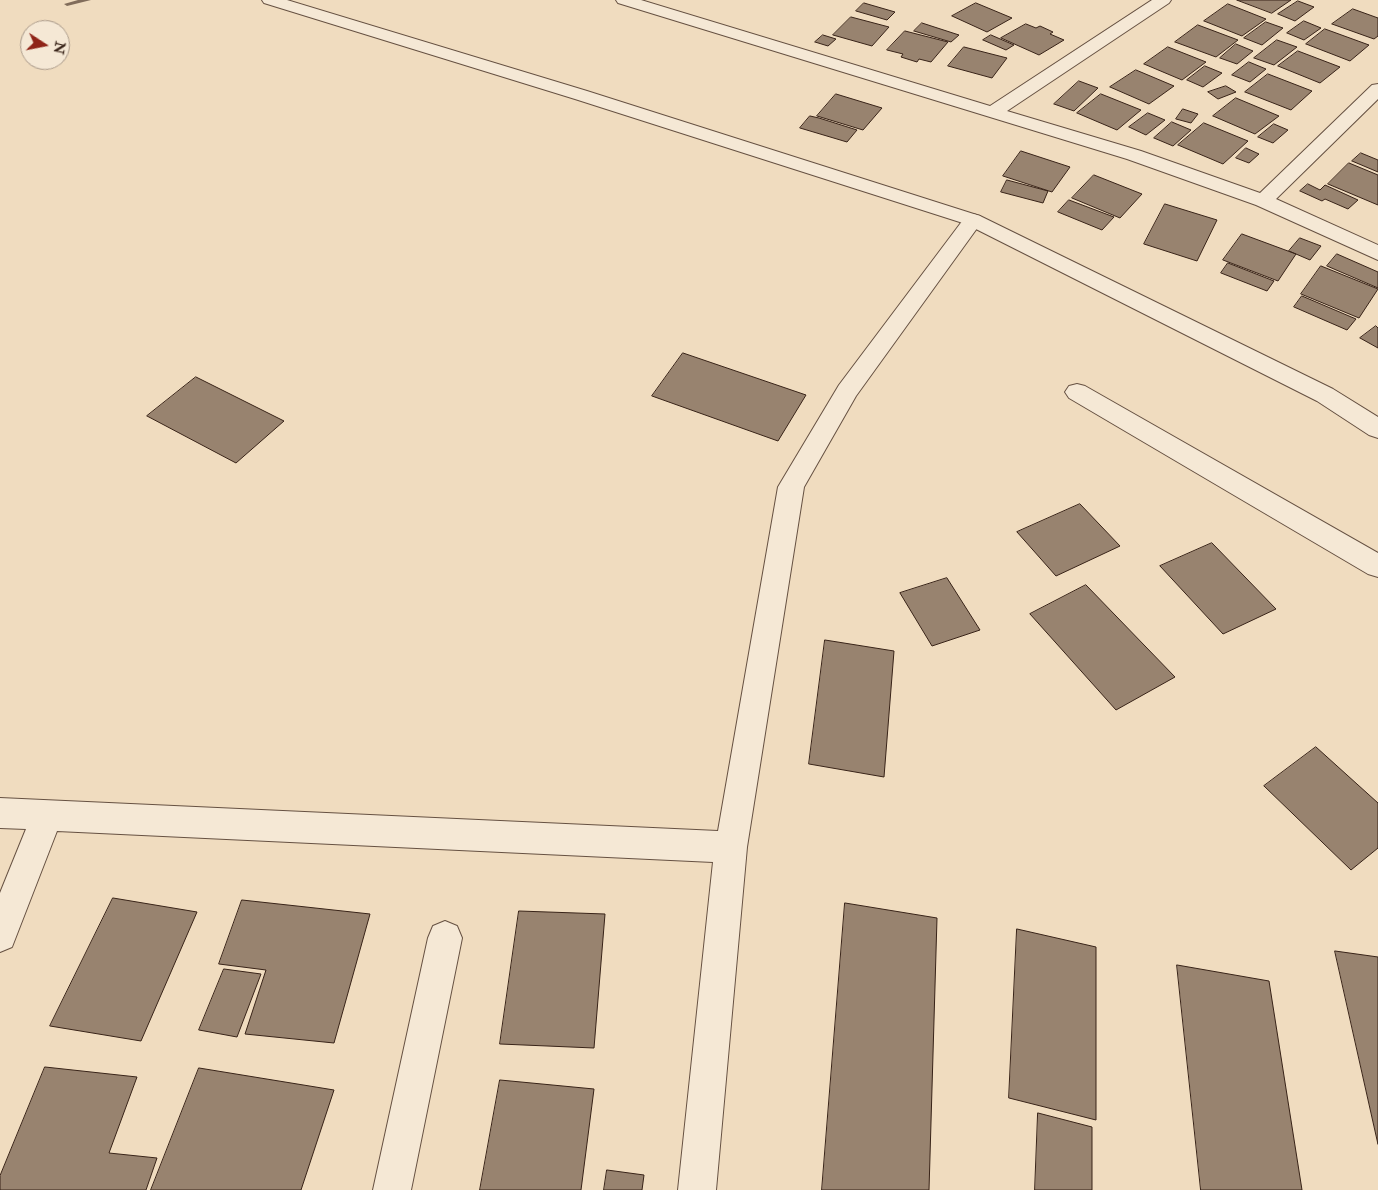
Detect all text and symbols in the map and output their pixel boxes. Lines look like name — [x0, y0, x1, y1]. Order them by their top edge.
north arrow — [20, 20, 70, 70]
text: N — [50, 40, 69, 56]

